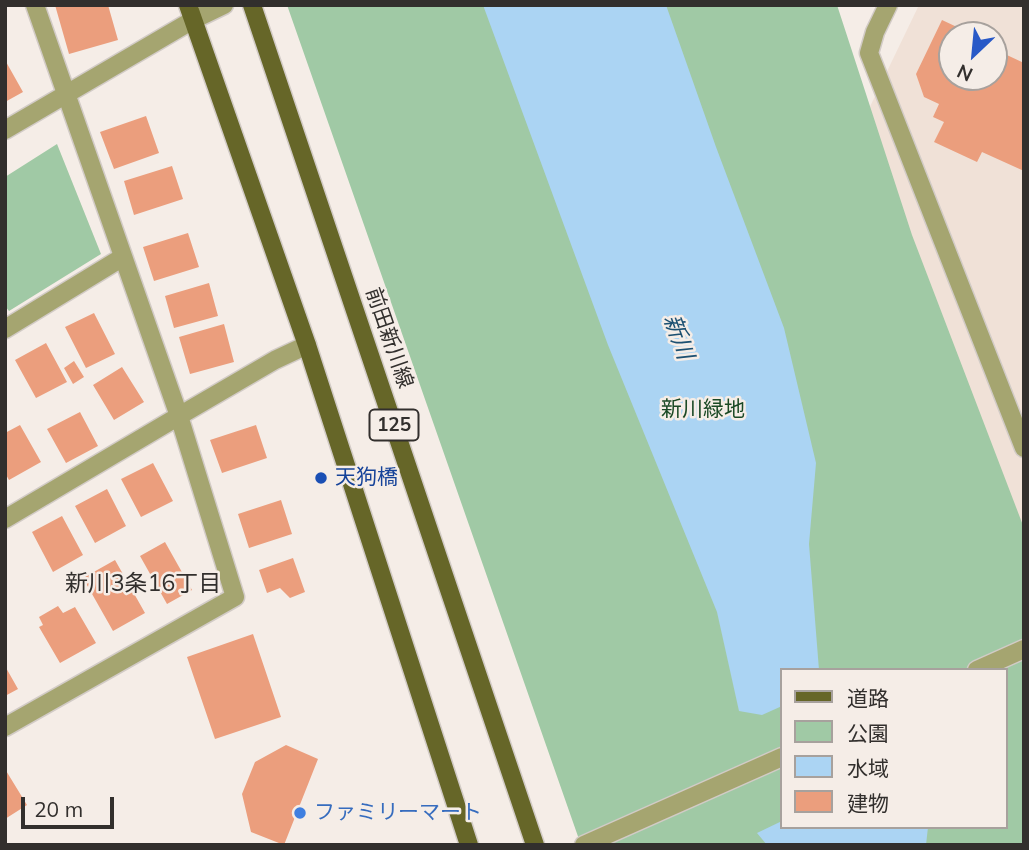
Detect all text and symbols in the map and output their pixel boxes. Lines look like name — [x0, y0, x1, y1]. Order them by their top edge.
north arrow — [938, 21, 1008, 91]
text: N — [953, 59, 976, 87]
street label: 前田新川線 — [360, 284, 418, 392]
water label: 新川 — [657, 311, 699, 363]
park label: 新川緑地 — [661, 397, 745, 423]
road number: 125 — [370, 410, 418, 440]
place label: 天狗橋 — [335, 465, 398, 491]
marker: 天狗橋 — [313, 470, 329, 486]
district label: 新川3条16丁目 — [65, 570, 221, 598]
legend — [780, 668, 1008, 829]
text: 道路 — [847, 685, 889, 711]
text: 公園 — [847, 720, 889, 746]
text: 水域 — [847, 755, 889, 781]
scale bar — [24, 784, 117, 828]
text: 建物 — [847, 790, 889, 816]
text: 20 m — [34, 796, 83, 822]
place label: ファミリーマート — [314, 800, 482, 826]
marker: ファミリーマート — [292, 805, 308, 821]

